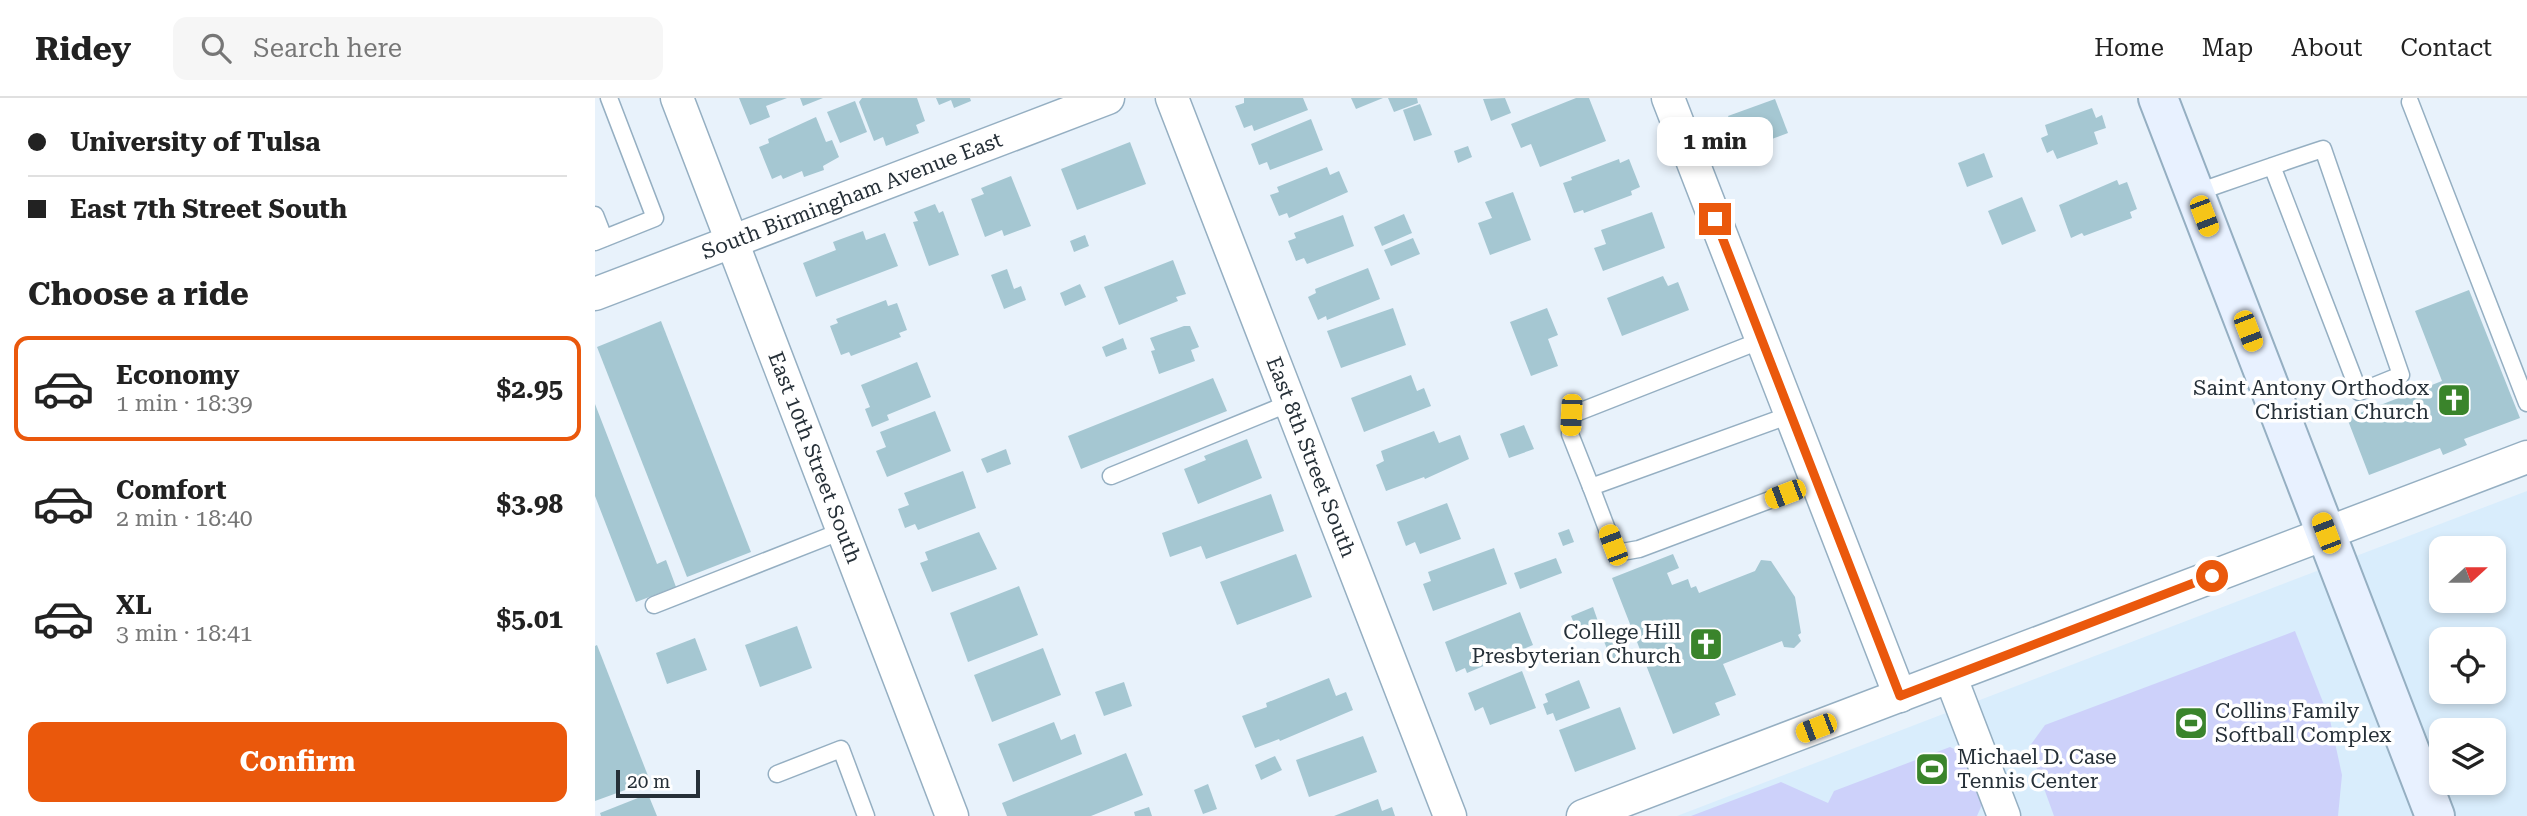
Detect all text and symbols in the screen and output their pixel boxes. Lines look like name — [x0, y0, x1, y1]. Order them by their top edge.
search box — [173, 17, 663, 80]
text: Ridey — [35, 29, 131, 68]
icon: search — [197, 29, 235, 67]
text: Search here — [253, 33, 402, 63]
text: Home — [2094, 34, 2164, 62]
text: Map — [2202, 34, 2253, 62]
text: About — [2291, 34, 2362, 62]
text: Contact — [2400, 34, 2492, 62]
callout: 1 min — [1657, 117, 1773, 166]
text: University of Tulsa — [70, 127, 321, 157]
street label: South Birmingham Avenue East — [698, 128, 1006, 264]
text: 1 min — [1683, 128, 1747, 155]
car — [2187, 193, 2222, 239]
text: East 7th Street South — [70, 194, 347, 224]
route end — [1699, 203, 1731, 235]
text: Choose a ride — [28, 275, 249, 313]
car — [2231, 308, 2266, 354]
street label: East 10th Street South — [763, 348, 866, 567]
street label: East 8th Street South — [1261, 353, 1361, 561]
icon: car — [32, 357, 95, 420]
text: Economy — [116, 360, 239, 390]
text: $2.95 — [497, 374, 563, 404]
place label: Saint Antony Orthodox Christian Church — [2193, 376, 2429, 424]
church icon: Saint Antony Orthodox Christian Church — [2435, 381, 2473, 419]
text: 1 min · 18:39 — [116, 390, 253, 417]
car — [1560, 393, 1583, 437]
icon: car — [32, 472, 95, 535]
text: Comfort — [116, 475, 226, 505]
car — [1762, 477, 1809, 511]
text: $3.98 — [497, 489, 563, 519]
text: 2 min · 18:40 — [116, 505, 253, 532]
car — [2309, 510, 2344, 556]
car — [1596, 522, 1631, 568]
north arrow — [2429, 536, 2506, 612]
map controls — [2429, 536, 2506, 795]
route start — [2196, 560, 2228, 592]
icon: car — [32, 587, 95, 650]
text: XL — [116, 590, 152, 620]
text: $5.01 — [497, 604, 563, 634]
text: 3 min · 18:41 — [116, 620, 253, 647]
place label: College Hill Presbyterian Church — [1471, 620, 1682, 668]
church icon: College Hill Presbyterian Church — [1687, 625, 1725, 663]
button: locate — [2429, 627, 2506, 704]
place label: Collins Family Softball Complex — [2215, 699, 2391, 747]
sports icon: Collins Family Softball Complex — [2172, 704, 2210, 742]
car — [1793, 711, 1840, 745]
button: layers — [2429, 718, 2506, 795]
button: Confirm — [28, 722, 567, 802]
place label: Michael D. Case Tennis Center — [1957, 745, 2117, 793]
sports icon: Michael D. Case Tennis Center — [1913, 750, 1951, 788]
scale bar — [616, 767, 700, 799]
text: 20 m — [627, 770, 670, 793]

